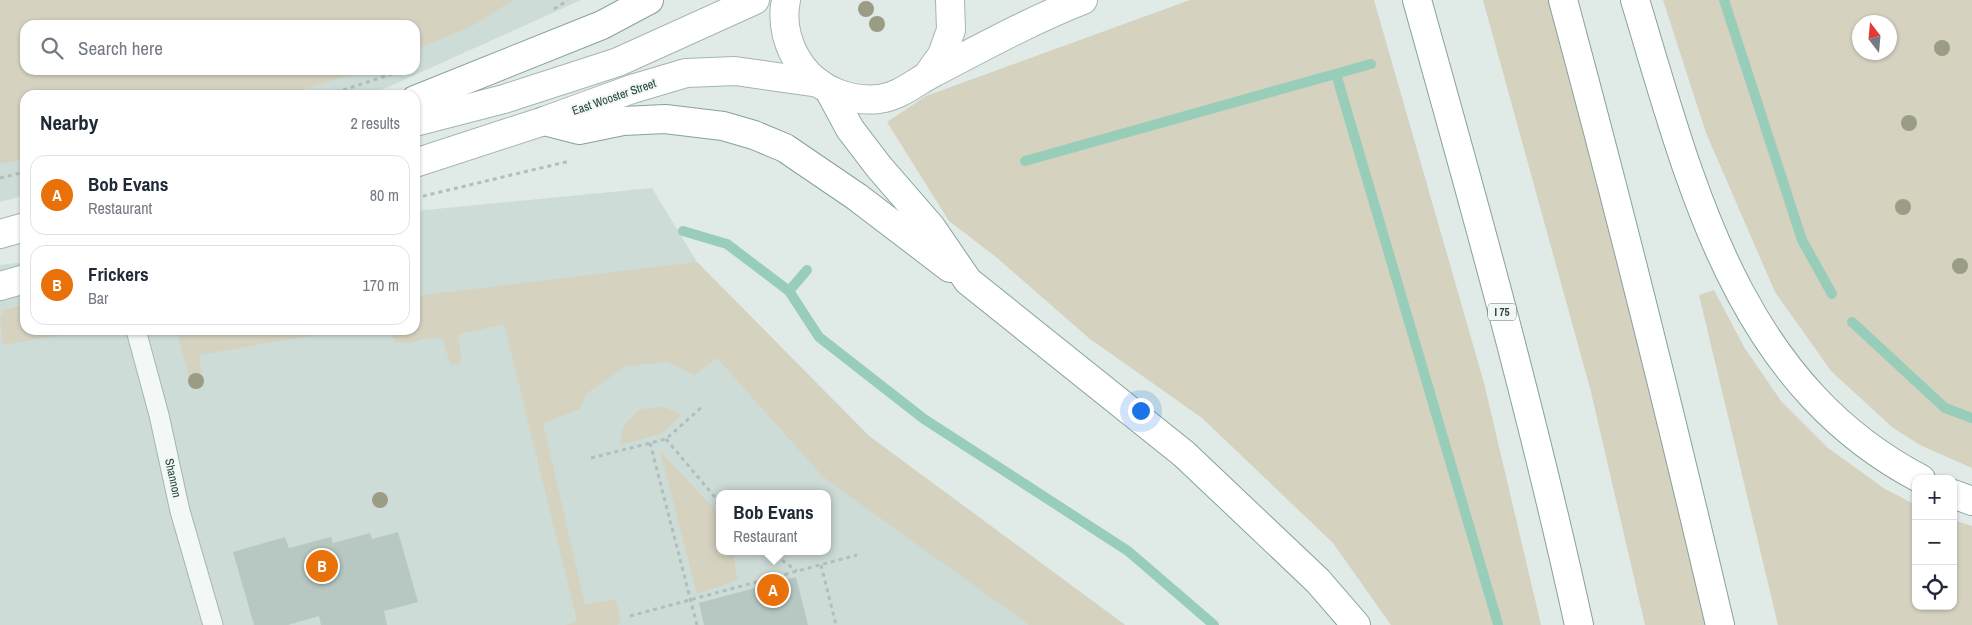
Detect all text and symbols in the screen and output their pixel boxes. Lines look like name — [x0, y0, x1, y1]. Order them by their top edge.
north arrow — [1852, 15, 1897, 60]
search box — [20, 20, 420, 75]
icon: search — [38, 34, 66, 62]
text: Search here — [78, 35, 163, 61]
street label: East Wooster Street — [570, 75, 658, 119]
text: Nearby — [40, 108, 98, 137]
text: 2 results — [350, 112, 400, 134]
text: Bob Evans — [88, 171, 169, 197]
text: A — [52, 184, 62, 206]
text: 80 m — [370, 184, 399, 206]
text: Restaurant — [88, 197, 152, 219]
text: Frickers — [88, 261, 149, 287]
text: B — [52, 274, 62, 296]
text: 170 m — [363, 274, 399, 296]
text: Bar — [88, 287, 108, 309]
road number: I 75 — [1488, 304, 1516, 320]
your location — [1128, 398, 1154, 424]
street label: Shannon — [161, 457, 185, 499]
map controls — [1912, 475, 1957, 610]
button: + — [1912, 475, 1957, 520]
popup — [716, 490, 831, 555]
text: Bob Evans — [733, 499, 814, 525]
button: − — [1912, 520, 1957, 565]
text: Restaurant — [733, 525, 797, 547]
pin: B — [306, 547, 338, 585]
button: locate — [1912, 565, 1957, 610]
pin: A — [757, 571, 789, 609]

